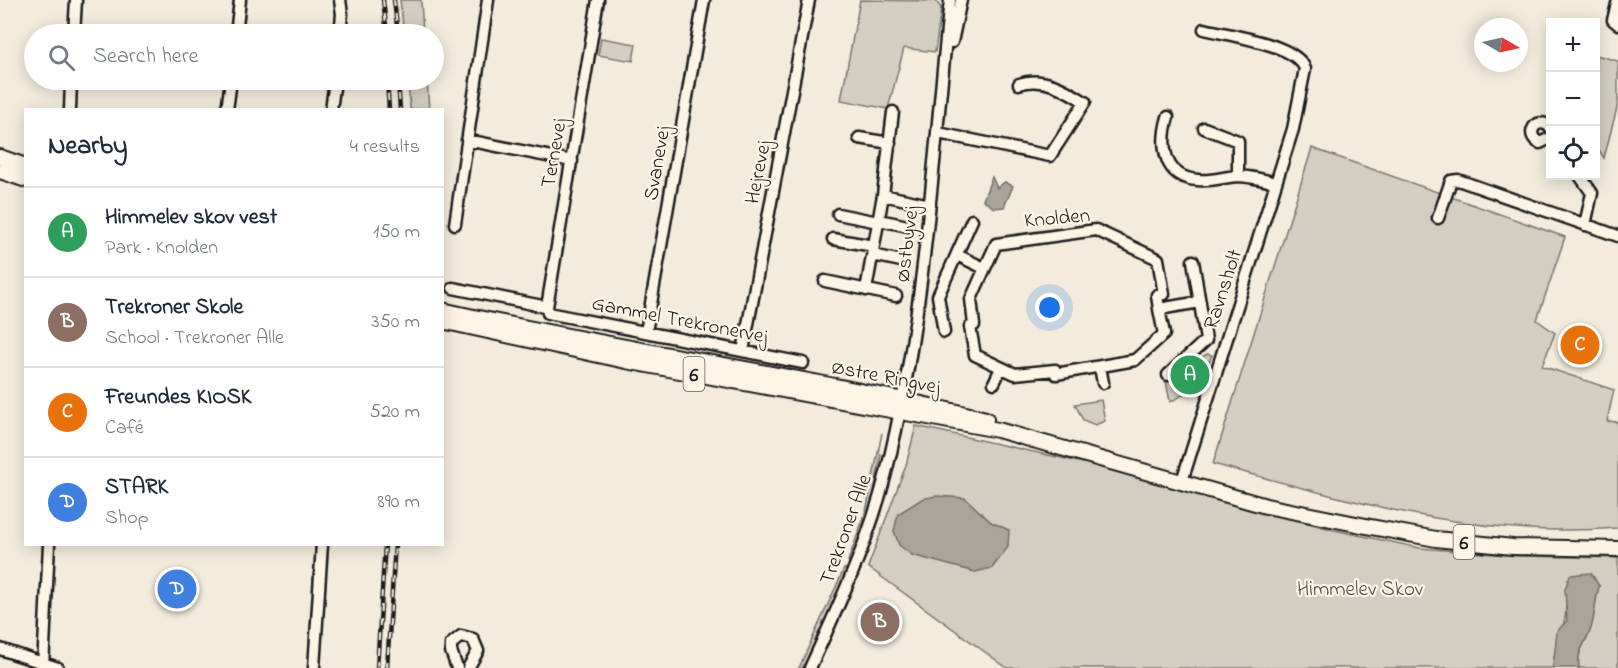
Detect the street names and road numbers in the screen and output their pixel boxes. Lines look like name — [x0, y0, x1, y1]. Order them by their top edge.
street label: Ternevej — [534, 115, 576, 190]
street label: Svanevej — [637, 123, 679, 203]
street label: Hejrevej — [738, 137, 780, 207]
street label: Knolden — [1023, 201, 1091, 237]
street label: Østbyvej — [888, 204, 930, 284]
street label: Ravnsholt — [1197, 246, 1251, 334]
street label: Gammel Trekronervej — [589, 289, 771, 353]
street label: Østre Ringvej — [828, 353, 943, 405]
road number: 6 — [684, 357, 704, 391]
street label: Trekroner Alle — [813, 470, 881, 589]
road number: 6 — [1454, 525, 1474, 559]

